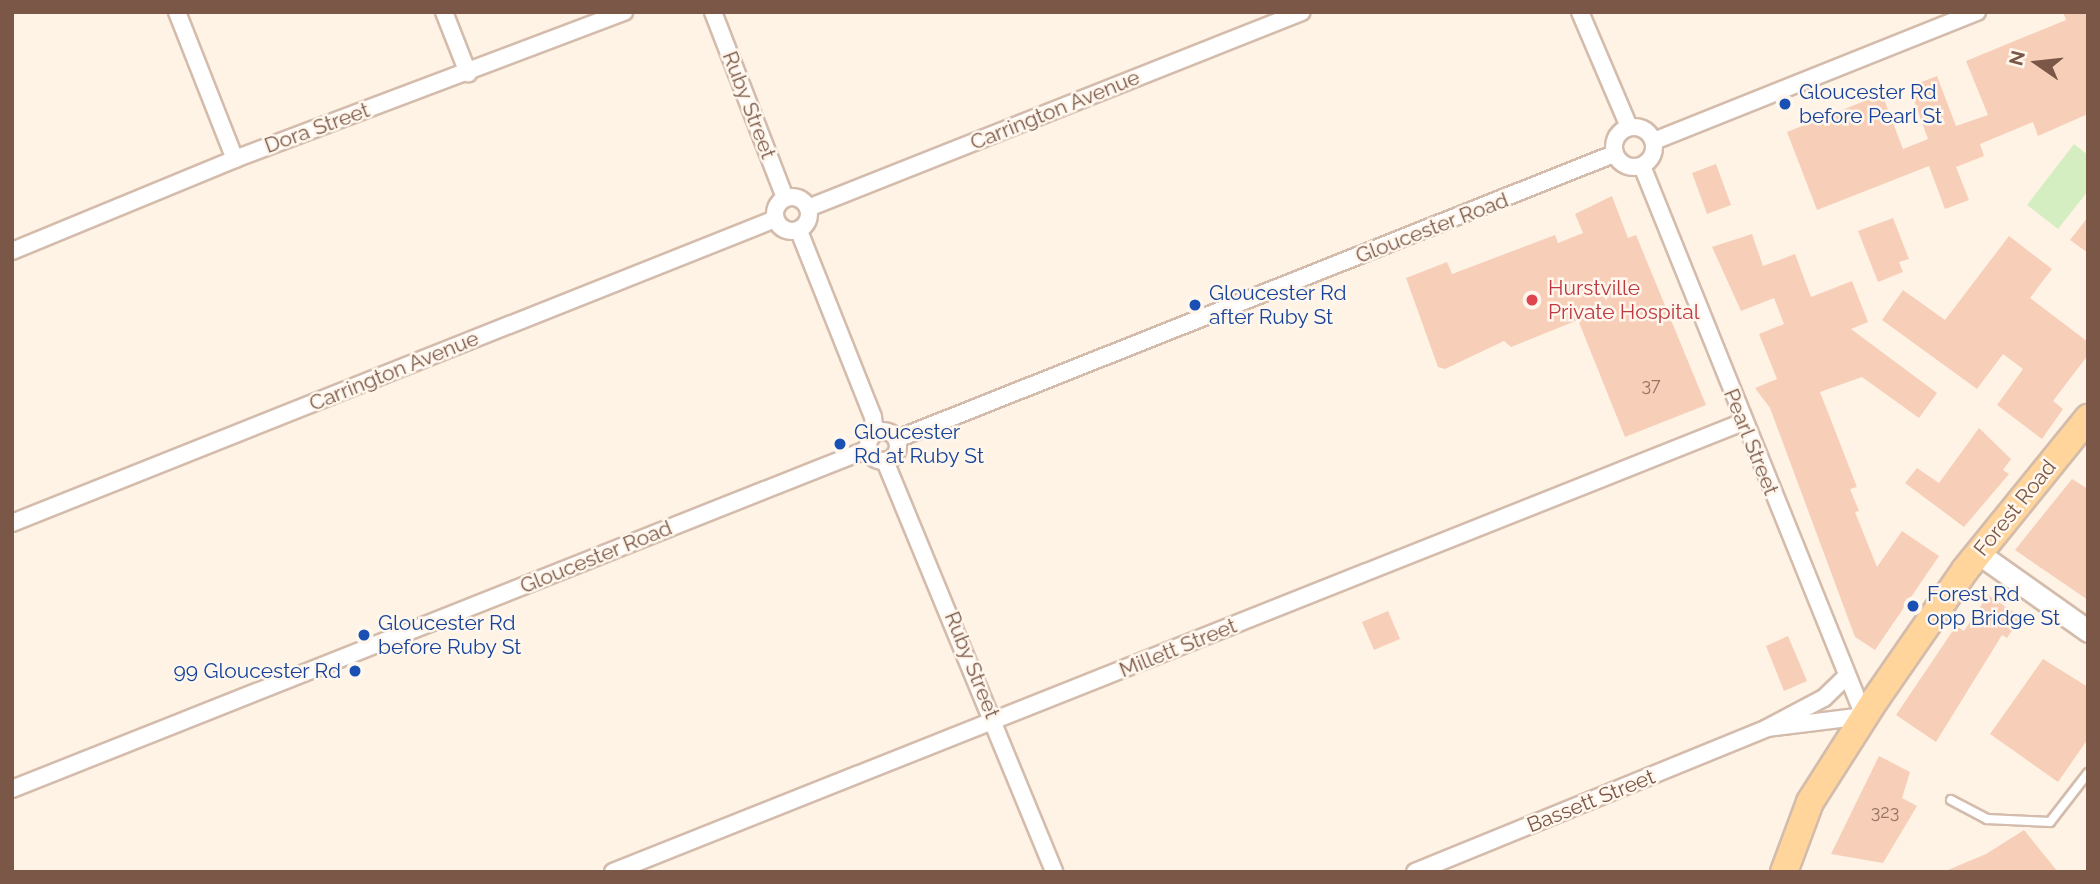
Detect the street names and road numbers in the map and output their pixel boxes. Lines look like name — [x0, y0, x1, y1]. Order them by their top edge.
street label: Ruby Street — [717, 47, 781, 163]
street label: Carrington Avenue — [966, 64, 1144, 156]
street label: Dora Street — [261, 97, 373, 159]
street label: Gloucester Road — [1352, 187, 1512, 269]
street label: Carrington Avenue — [305, 325, 483, 417]
street label: Pearl Street — [1718, 385, 1784, 499]
street label: Forest Road — [1969, 455, 2061, 561]
street label: Gloucester Road — [516, 515, 676, 599]
street label: Ruby Street — [939, 608, 1005, 722]
street label: Millett Street — [1116, 613, 1240, 683]
street label: Bassett Street — [1523, 764, 1659, 838]

